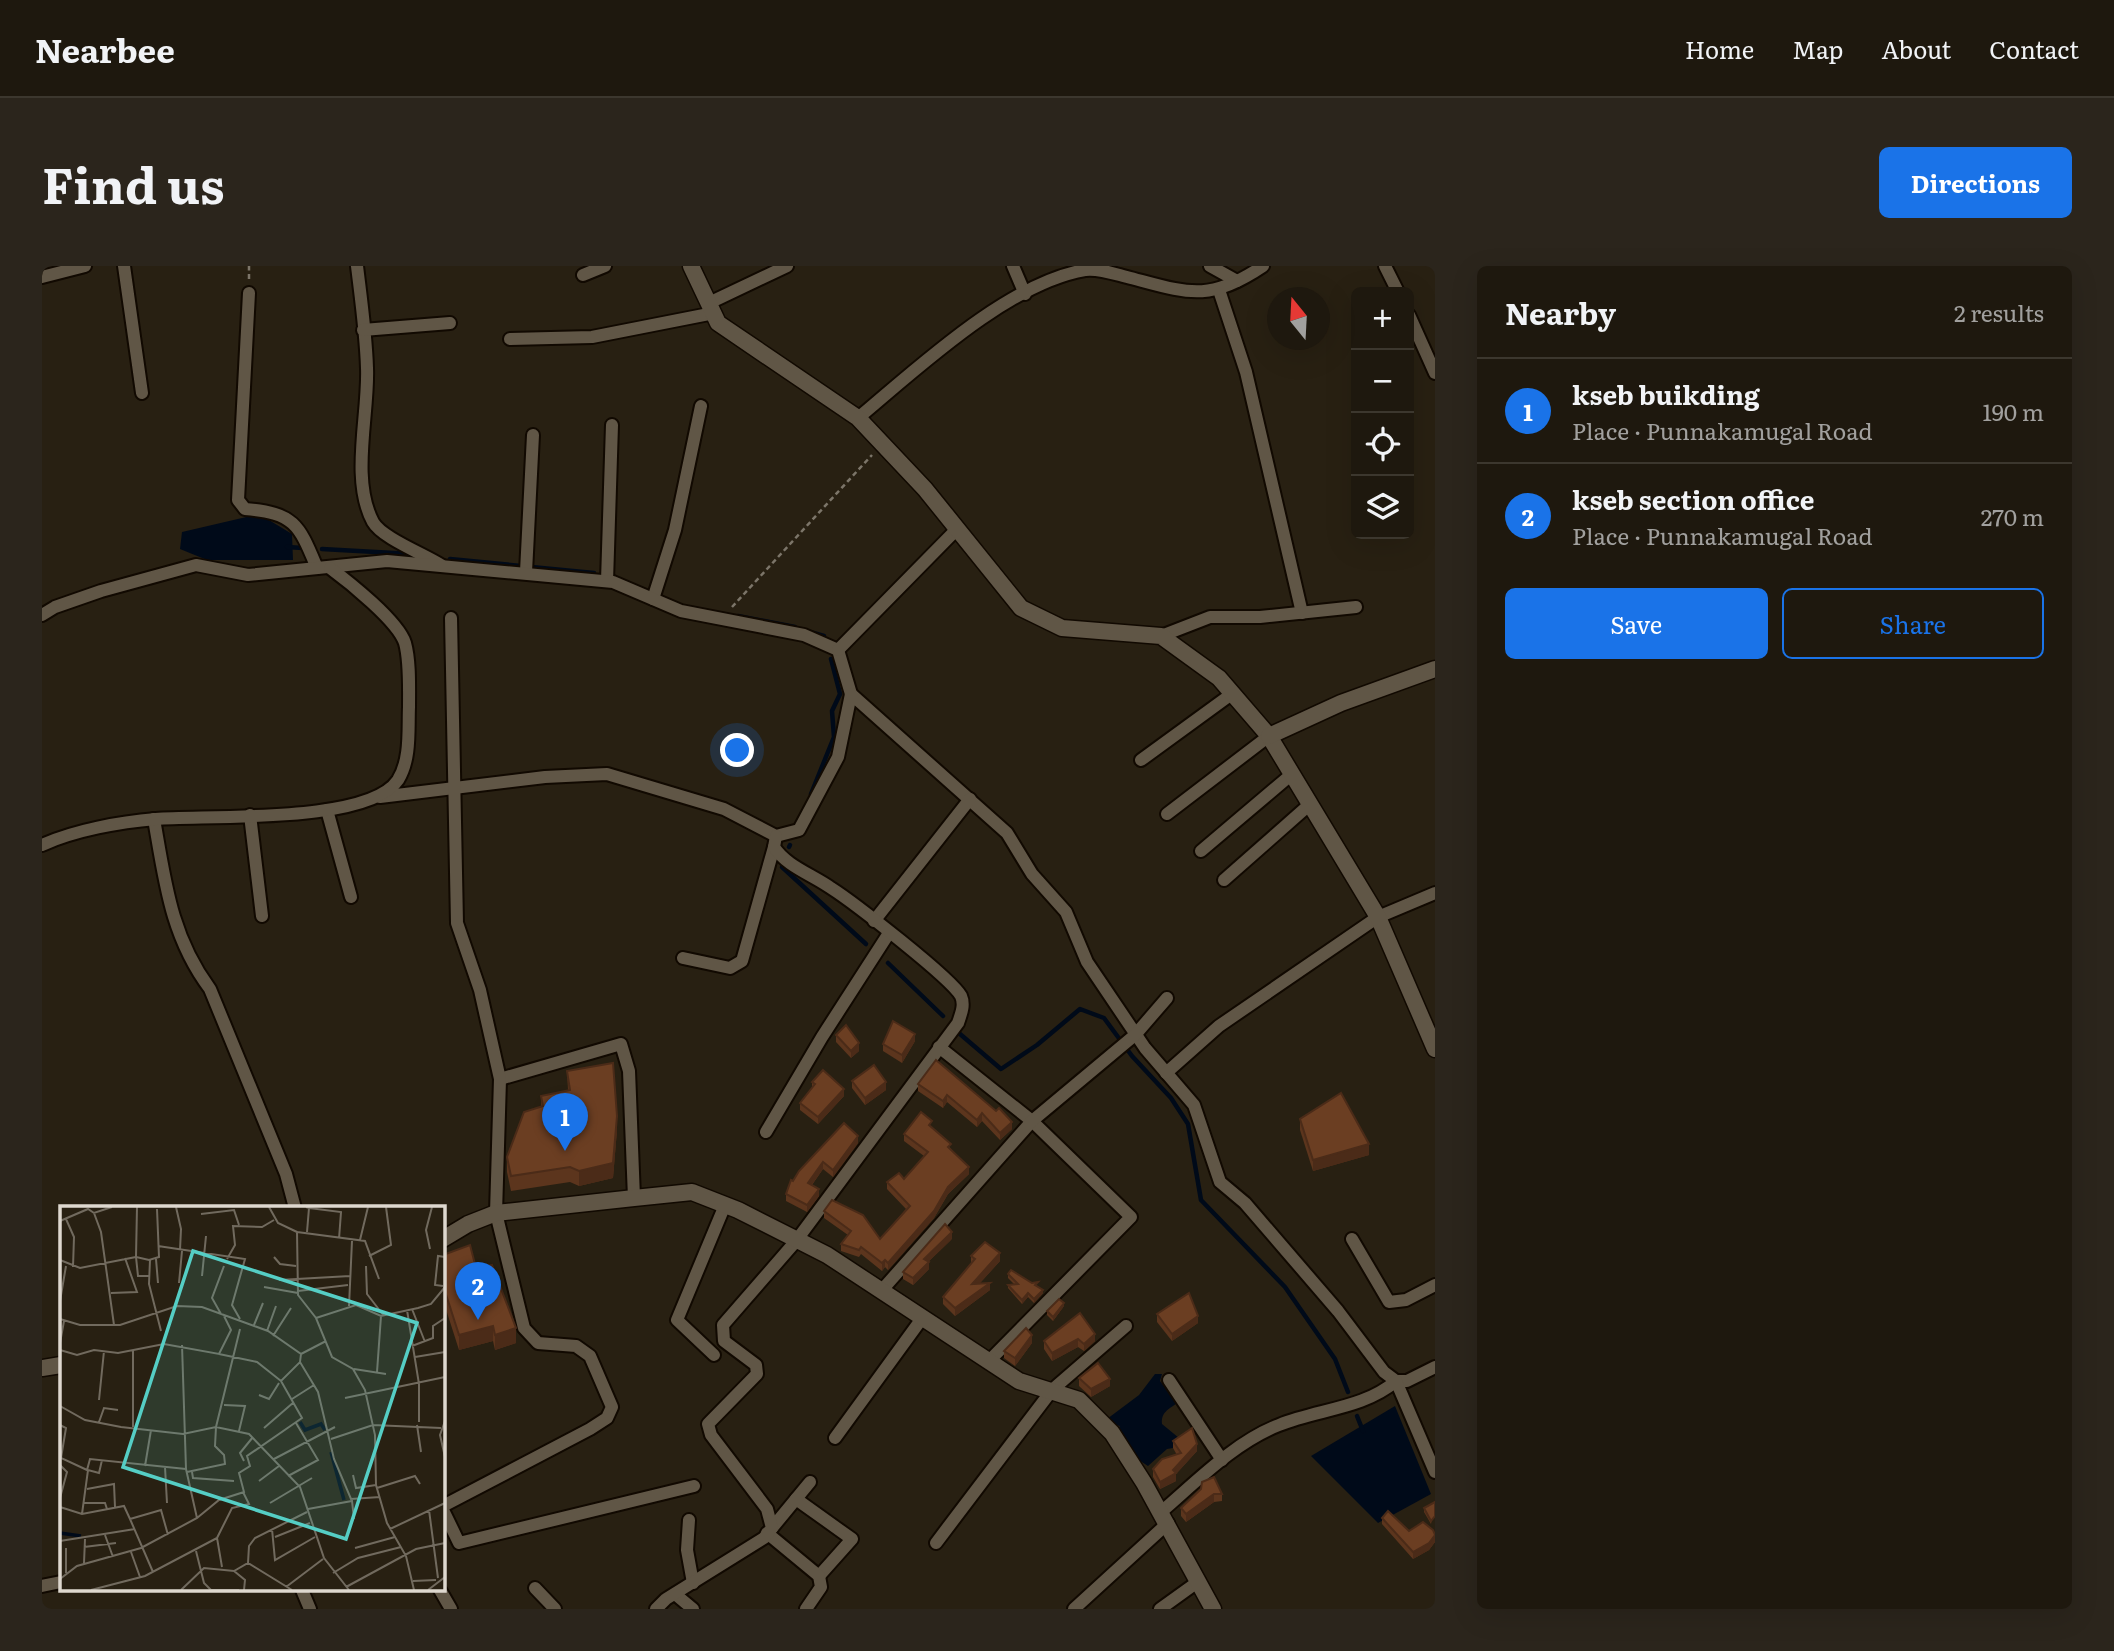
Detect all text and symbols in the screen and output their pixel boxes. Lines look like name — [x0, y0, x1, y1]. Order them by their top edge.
text: Nearbee — [35, 24, 175, 73]
text: Home — [1685, 31, 1754, 66]
text: Map — [1792, 31, 1843, 66]
text: About — [1881, 31, 1951, 66]
text: Contact — [1989, 31, 2079, 66]
text: Find us — [42, 146, 225, 219]
button: Directions — [1879, 147, 2072, 218]
north arrow — [1267, 287, 1330, 350]
map controls — [1351, 287, 1414, 539]
button: + — [1351, 287, 1414, 350]
text: Nearby — [1505, 290, 1616, 334]
text: 2 results — [1954, 295, 2044, 329]
button: − — [1351, 350, 1414, 413]
text: kseb buikding — [1572, 374, 1760, 413]
text: 1 — [1523, 394, 1533, 428]
text: 190 m — [1982, 394, 2044, 428]
button: locate — [1351, 413, 1414, 476]
text: Place · Punnakamugal Road — [1572, 413, 1873, 447]
button: layers — [1351, 476, 1414, 539]
text: kseb section office — [1572, 479, 1814, 518]
text: 2 — [1522, 499, 1534, 533]
text: 270 m — [1981, 499, 2044, 533]
text: Place · Punnakamugal Road — [1572, 518, 1873, 552]
button: Save — [1505, 588, 1768, 659]
button: Share — [1782, 588, 2044, 659]
your location — [720, 733, 754, 767]
pin: 1 — [542, 1093, 588, 1151]
inset map — [60, 1206, 444, 1592]
pin: 2 — [455, 1262, 501, 1320]

